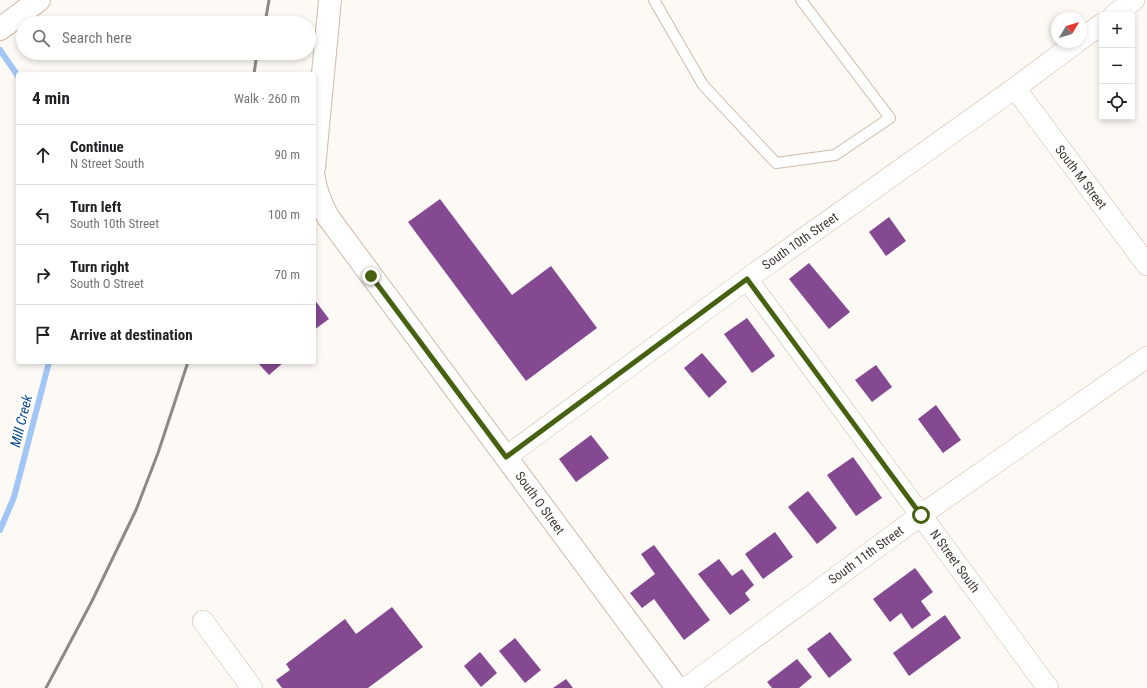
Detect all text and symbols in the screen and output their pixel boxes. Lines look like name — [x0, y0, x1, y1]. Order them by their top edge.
north arrow — [1051, 12, 1087, 48]
map controls — [1099, 12, 1135, 120]
button: + — [1099, 12, 1135, 48]
search box — [16, 16, 316, 60]
icon: search — [30, 27, 52, 49]
text: Search here — [62, 29, 132, 47]
button: − — [1099, 48, 1135, 84]
button: locate — [1099, 84, 1135, 120]
text: 4 min — [32, 88, 70, 108]
text: Walk · 260 m — [234, 91, 300, 106]
text: Continue — [70, 138, 124, 156]
street label: South M Street — [1052, 142, 1110, 212]
icon: ahead — [32, 144, 54, 166]
text: 90 m — [274, 147, 300, 162]
text: N Street South — [70, 156, 144, 171]
text: Turn left — [70, 198, 121, 216]
icon: left — [32, 204, 54, 226]
text: 100 m — [268, 207, 300, 222]
street label: South 10th Street — [759, 209, 841, 273]
text: South 10th Street — [70, 216, 159, 231]
text: Turn right — [70, 258, 129, 276]
icon: right — [32, 264, 54, 286]
text: 70 m — [274, 267, 300, 282]
route end — [362, 267, 380, 285]
text: South O Street — [70, 276, 144, 291]
icon: arrive — [32, 324, 54, 346]
text: Arrive at destination — [70, 326, 193, 344]
water label: Mill Creek — [7, 392, 35, 449]
street label: South O Street — [512, 469, 568, 537]
route start — [912, 506, 930, 524]
street label: South 11th Street — [826, 523, 907, 587]
street label: N Street South — [927, 527, 983, 595]

